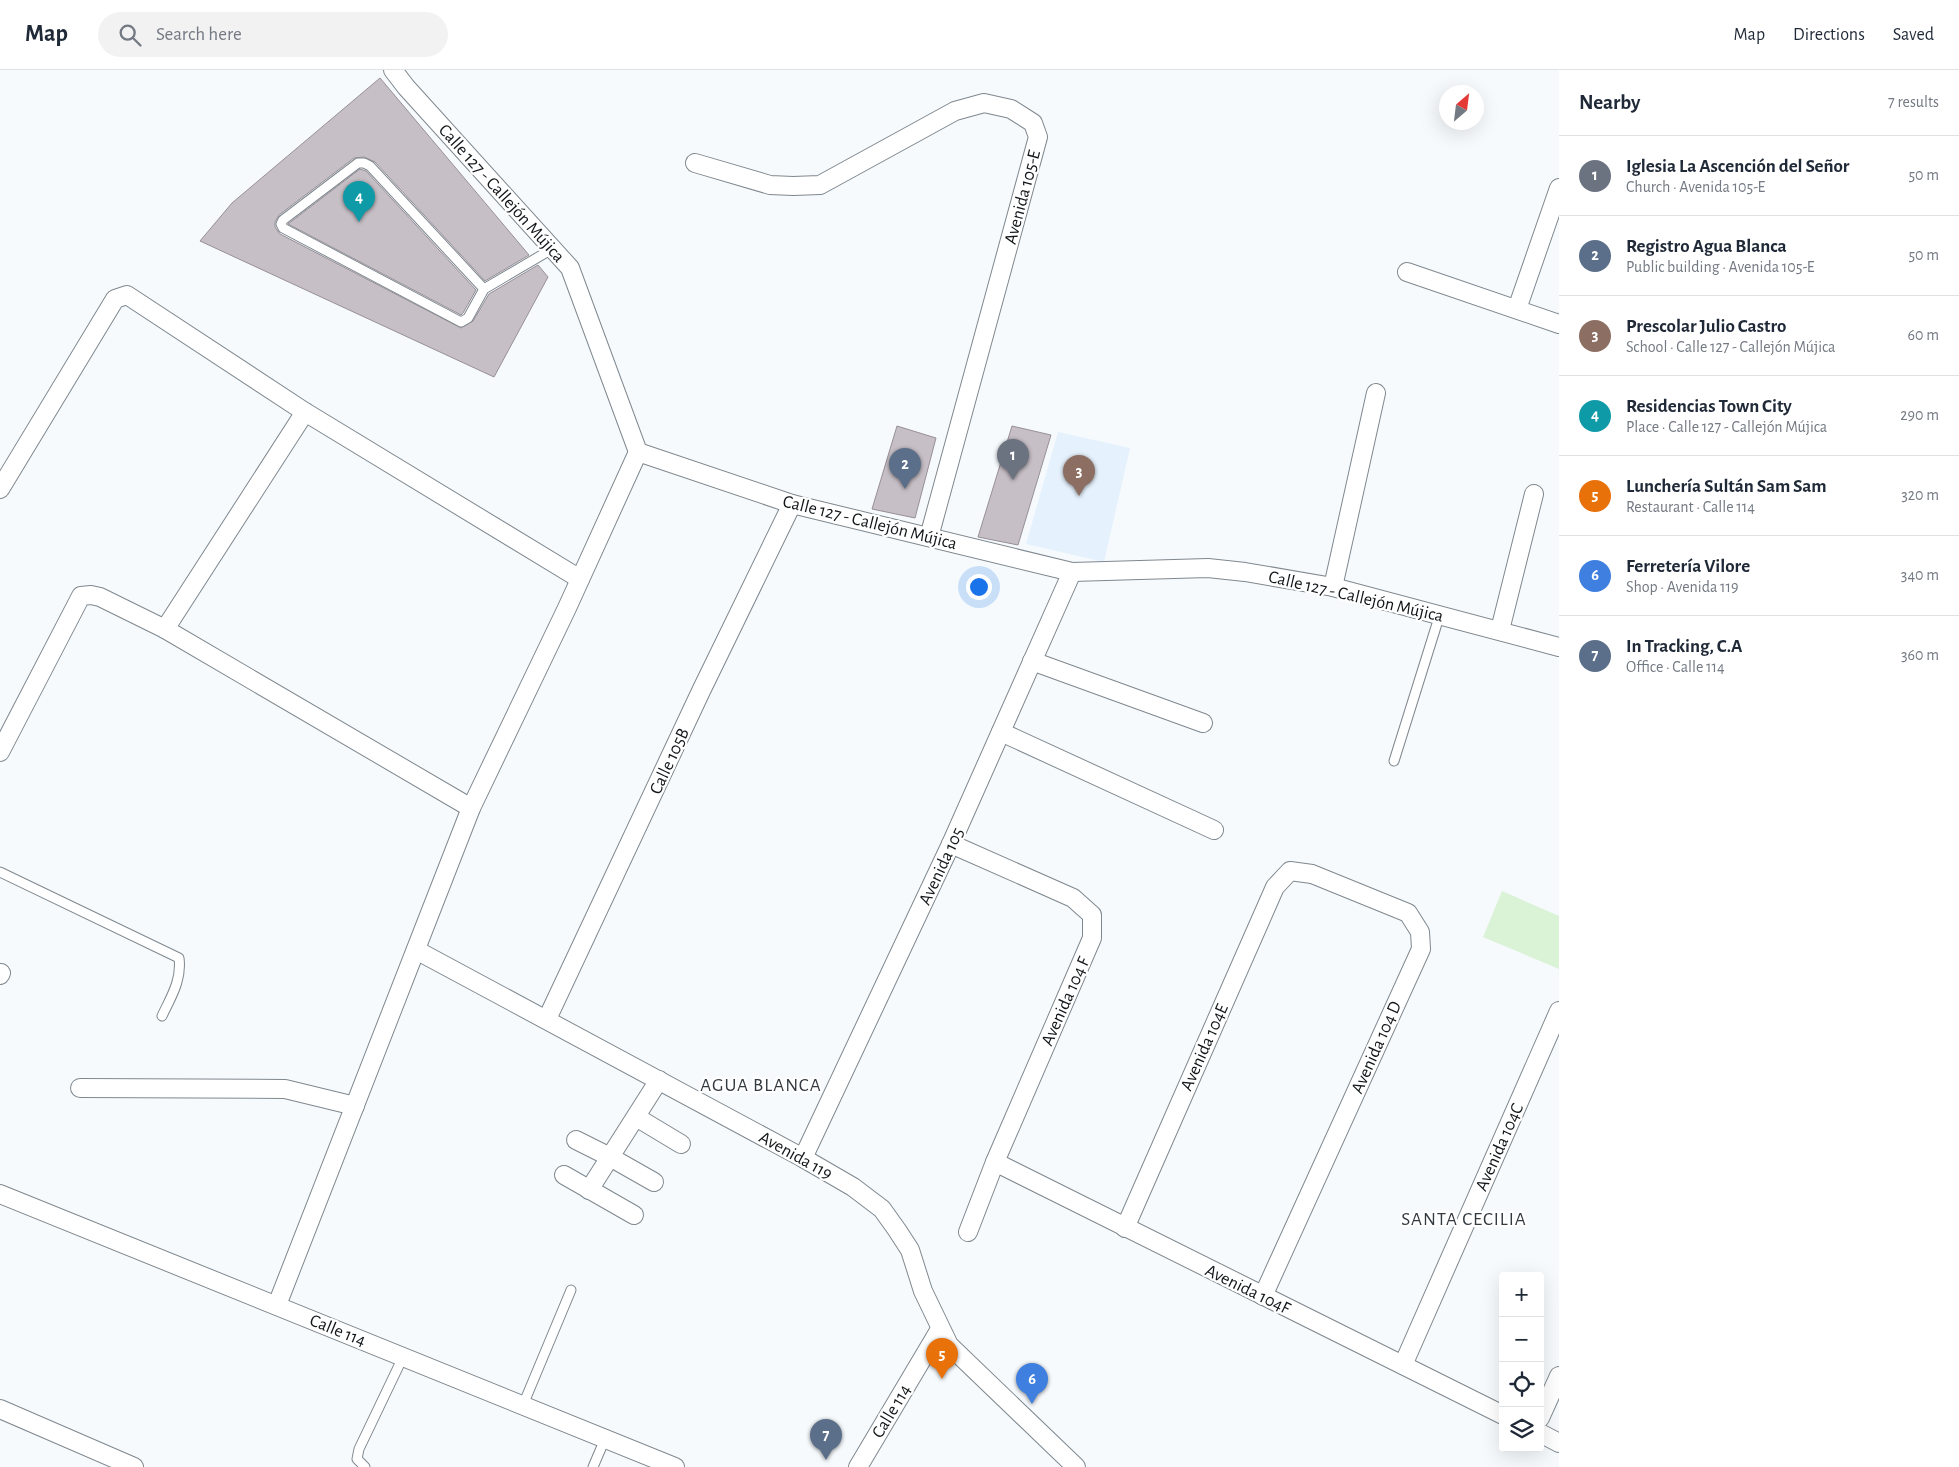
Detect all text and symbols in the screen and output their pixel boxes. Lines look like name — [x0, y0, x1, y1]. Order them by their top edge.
search box — [98, 12, 448, 57]
icon: search — [116, 21, 144, 49]
text: Map — [25, 22, 68, 46]
text: Search here — [156, 25, 242, 44]
text: Map — [1734, 26, 1765, 44]
text: Directions — [1793, 26, 1865, 44]
text: Saved — [1893, 26, 1934, 44]
north arrow — [1439, 85, 1484, 130]
text: Nearby — [1579, 92, 1640, 113]
text: 7 results — [1888, 94, 1939, 110]
street label: Calle 127 - Callejón Mújica — [435, 121, 568, 266]
street label: Avenida 105-E — [1002, 148, 1044, 246]
text: Iglesia La Ascención del Señor — [1626, 157, 1849, 176]
text: 1 — [1592, 167, 1598, 183]
text: 50 m — [1908, 167, 1939, 183]
text: Church · Avenida 105-E — [1626, 179, 1765, 195]
pin: 4 — [343, 181, 375, 222]
text: Registro Agua Blanca — [1626, 237, 1787, 256]
text: 2 — [1591, 247, 1599, 263]
text: 50 m — [1908, 247, 1939, 263]
text: Public building · Avenida 105-E — [1626, 259, 1815, 275]
text: Prescolar Julio Castro — [1626, 317, 1786, 336]
text: 3 — [1592, 327, 1598, 343]
text: 60 m — [1908, 327, 1939, 343]
text: School · Calle 127 - Callejón Mújica — [1626, 339, 1835, 355]
text: Residencias Town City — [1626, 397, 1792, 416]
text: 4 — [1591, 407, 1599, 423]
text: 290 m — [1900, 407, 1939, 423]
text: Place · Calle 127 - Callejón Mújica — [1626, 419, 1827, 435]
pin: 1 — [997, 439, 1029, 480]
pin: 2 — [889, 448, 921, 489]
pin: 3 — [1063, 455, 1095, 496]
text: Lunchería Sultán Sam Sam — [1626, 477, 1827, 496]
text: 5 — [1592, 487, 1598, 503]
text: 320 m — [1901, 487, 1939, 503]
street label: Calle 127 - Callejón Mújica — [781, 493, 959, 553]
text: Restaurant · Calle 114 — [1626, 499, 1755, 515]
text: Ferretería Vilore — [1626, 557, 1750, 576]
text: 6 — [1591, 567, 1599, 583]
text: 340 m — [1901, 567, 1939, 583]
street label: Calle 127 - Callejón Mújica — [1267, 568, 1445, 626]
your location — [966, 574, 992, 600]
text: Shop · Avenida 119 — [1626, 579, 1739, 595]
text: In Tracking, C.A — [1626, 637, 1742, 656]
text: 7 — [1592, 647, 1598, 663]
text: 360 m — [1901, 647, 1939, 663]
text: Office · Calle 114 — [1626, 659, 1725, 675]
street label: Calle 105B — [647, 726, 693, 797]
street label: Avenida 105 — [916, 825, 968, 908]
street label: Avenida 104 F — [1038, 954, 1094, 1049]
street label: Avenida 104 D — [1349, 999, 1405, 1096]
street label: Avenida 104E — [1178, 1001, 1232, 1094]
district label: AGUA BLANCA — [700, 1076, 822, 1095]
street label: Avenida 104C — [1473, 1101, 1527, 1194]
street label: Avenida 119 — [756, 1128, 835, 1183]
district label: SANTA CECILIA — [1401, 1210, 1527, 1229]
street label: Avenida 104F — [1202, 1262, 1293, 1318]
map controls — [1499, 1272, 1544, 1452]
button: + — [1499, 1272, 1544, 1317]
street label: Calle 114 — [307, 1312, 369, 1350]
button: − — [1499, 1317, 1544, 1362]
pin: 5 — [926, 1338, 958, 1379]
button: locate — [1499, 1362, 1544, 1407]
pin: 6 — [1016, 1363, 1048, 1404]
street label: Calle 114 — [869, 1381, 915, 1441]
button: layers — [1499, 1407, 1544, 1452]
pin: 7 — [810, 1419, 842, 1460]

